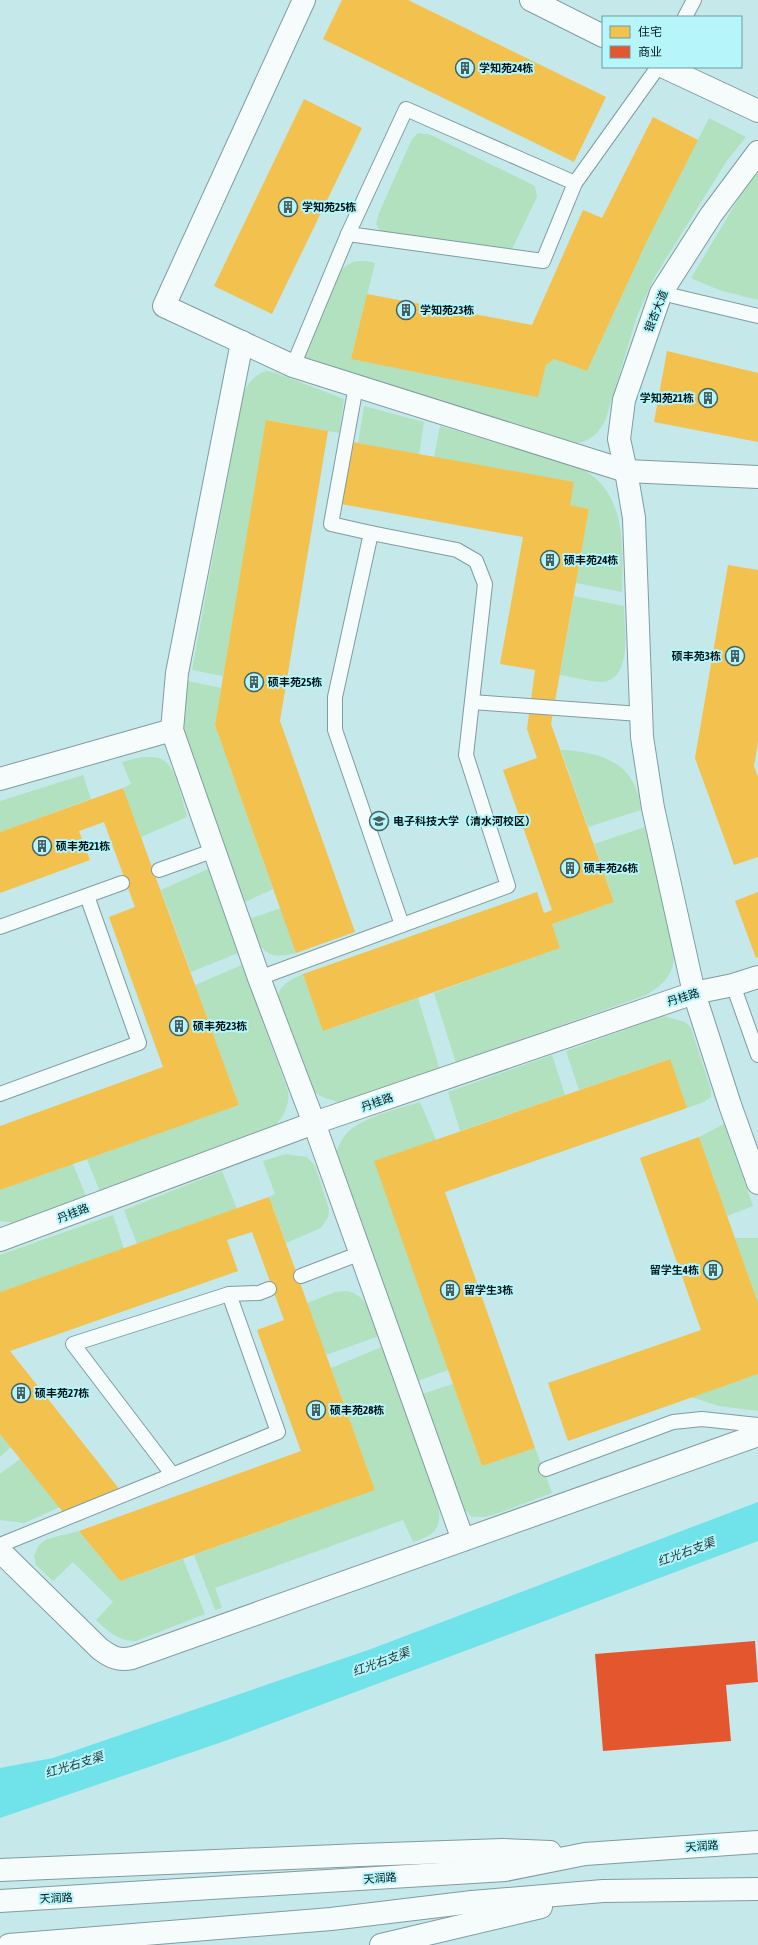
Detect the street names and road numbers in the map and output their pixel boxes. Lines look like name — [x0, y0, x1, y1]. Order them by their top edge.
street label: 银杏大道 — [642, 288, 670, 334]
street label: 丹桂路 — [665, 986, 701, 1008]
street label: 丹桂路 — [359, 1091, 395, 1113]
street label: 丹桂路 — [55, 1201, 91, 1225]
street label: 天润路 — [685, 1839, 719, 1853]
street label: 天润路 — [363, 1871, 397, 1885]
street label: 天润路 — [39, 1891, 73, 1905]

